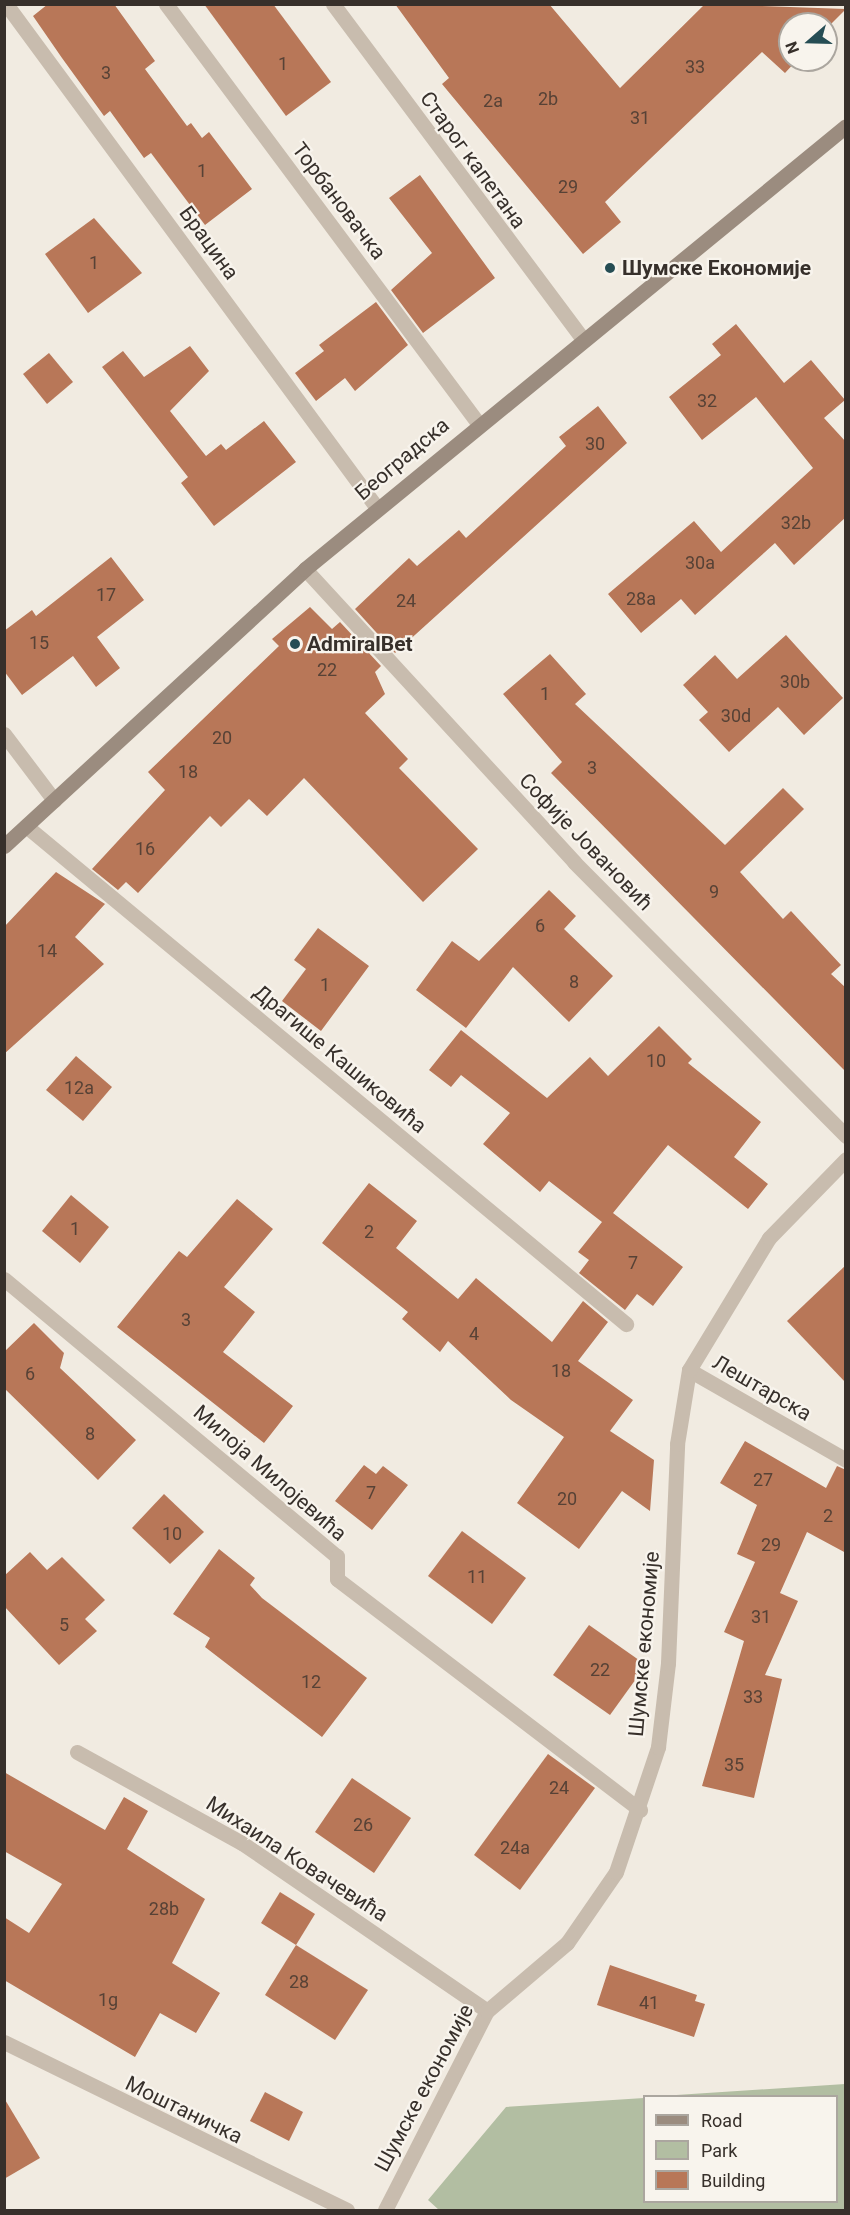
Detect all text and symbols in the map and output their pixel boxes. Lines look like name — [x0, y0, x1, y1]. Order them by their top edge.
north arrow — [778, 12, 838, 72]
text: N — [782, 39, 803, 56]
house number: 1 — [278, 53, 288, 75]
house number: 33 — [685, 56, 705, 78]
house number: 3 — [101, 62, 111, 84]
street label: Старог капетана — [415, 86, 531, 234]
house number: 2b — [538, 88, 558, 110]
house number: 2a — [483, 90, 503, 112]
house number: 31 — [630, 107, 650, 129]
street label: Торбановачка — [287, 137, 391, 265]
house number: 1 — [197, 160, 207, 182]
house number: 29 — [558, 176, 578, 198]
street label: Брацина — [174, 201, 244, 285]
house number: 1 — [89, 252, 99, 274]
place label: Шумске Економије — [622, 255, 811, 281]
marker: Шумске Економије — [603, 261, 617, 275]
house number: 32 — [697, 390, 717, 412]
street label: Београдска — [350, 412, 454, 506]
house number: 30 — [585, 433, 605, 455]
house number: 32b — [781, 512, 811, 534]
house number: 30a — [685, 552, 715, 574]
house number: 17 — [96, 584, 116, 606]
house number: 28a — [626, 588, 656, 610]
house number: 24 — [396, 590, 416, 612]
place label: AdmiralBet — [307, 631, 413, 657]
house number: 15 — [29, 632, 49, 654]
marker: AdmiralBet — [288, 637, 302, 651]
house number: 22 — [317, 659, 337, 681]
house number: 30b — [780, 671, 810, 693]
house number: 1 — [540, 683, 550, 705]
house number: 30d — [721, 705, 751, 727]
house number: 20 — [212, 727, 232, 749]
house number: 3 — [587, 757, 597, 779]
house number: 18 — [178, 761, 198, 783]
street label: Софије Јовановић — [514, 768, 658, 916]
house number: 16 — [135, 838, 155, 860]
house number: 9 — [709, 881, 719, 903]
house number: 6 — [535, 915, 545, 937]
house number: 14 — [37, 940, 57, 962]
house number: 8 — [569, 971, 579, 993]
house number: 1 — [320, 974, 330, 996]
street label: Драгише Кашиковића — [248, 979, 432, 1139]
house number: 10 — [646, 1050, 666, 1072]
house number: 12a — [64, 1077, 94, 1099]
house number: 1 — [70, 1218, 80, 1240]
house number: 2 — [364, 1221, 374, 1243]
house number: 7 — [628, 1252, 638, 1274]
house number: 3 — [181, 1309, 191, 1331]
house number: 4 — [469, 1323, 479, 1345]
street label: Лештарска — [708, 1350, 816, 1426]
house number: 18 — [551, 1360, 571, 1382]
house number: 6 — [25, 1363, 35, 1385]
street label: Милоја Милојевића — [188, 1400, 352, 1546]
house number: 8 — [85, 1423, 95, 1445]
house number: 27 — [753, 1469, 773, 1491]
house number: 7 — [366, 1482, 376, 1504]
house number: 20 — [557, 1488, 577, 1510]
house number: 2 — [823, 1505, 833, 1527]
house number: 10 — [162, 1523, 182, 1545]
house number: 29 — [761, 1534, 781, 1556]
street label: Шумске економије — [623, 1550, 665, 1738]
house number: 11 — [467, 1566, 487, 1588]
house number: 31 — [751, 1606, 771, 1628]
house number: 5 — [59, 1614, 69, 1636]
house number: 22 — [590, 1659, 610, 1681]
house number: 12 — [301, 1671, 321, 1693]
house number: 33 — [743, 1686, 763, 1708]
house number: 35 — [724, 1754, 744, 1776]
house number: 24 — [549, 1777, 569, 1799]
street label: Михаила Ковачевића — [201, 1791, 393, 1927]
house number: 26 — [353, 1814, 373, 1836]
house number: 24a — [500, 1837, 530, 1859]
house number: 28b — [149, 1898, 179, 1920]
house number: 28 — [289, 1971, 309, 1993]
house number: 1g — [98, 1989, 118, 2011]
house number: 41 — [639, 1992, 659, 2014]
street label: Шумске економије — [369, 2000, 479, 2176]
street label: Моштаничка — [121, 2071, 247, 2149]
legend — [643, 2095, 838, 2203]
text: Road — [701, 2110, 742, 2131]
text: Park — [701, 2140, 737, 2161]
text: Building — [701, 2170, 765, 2191]

